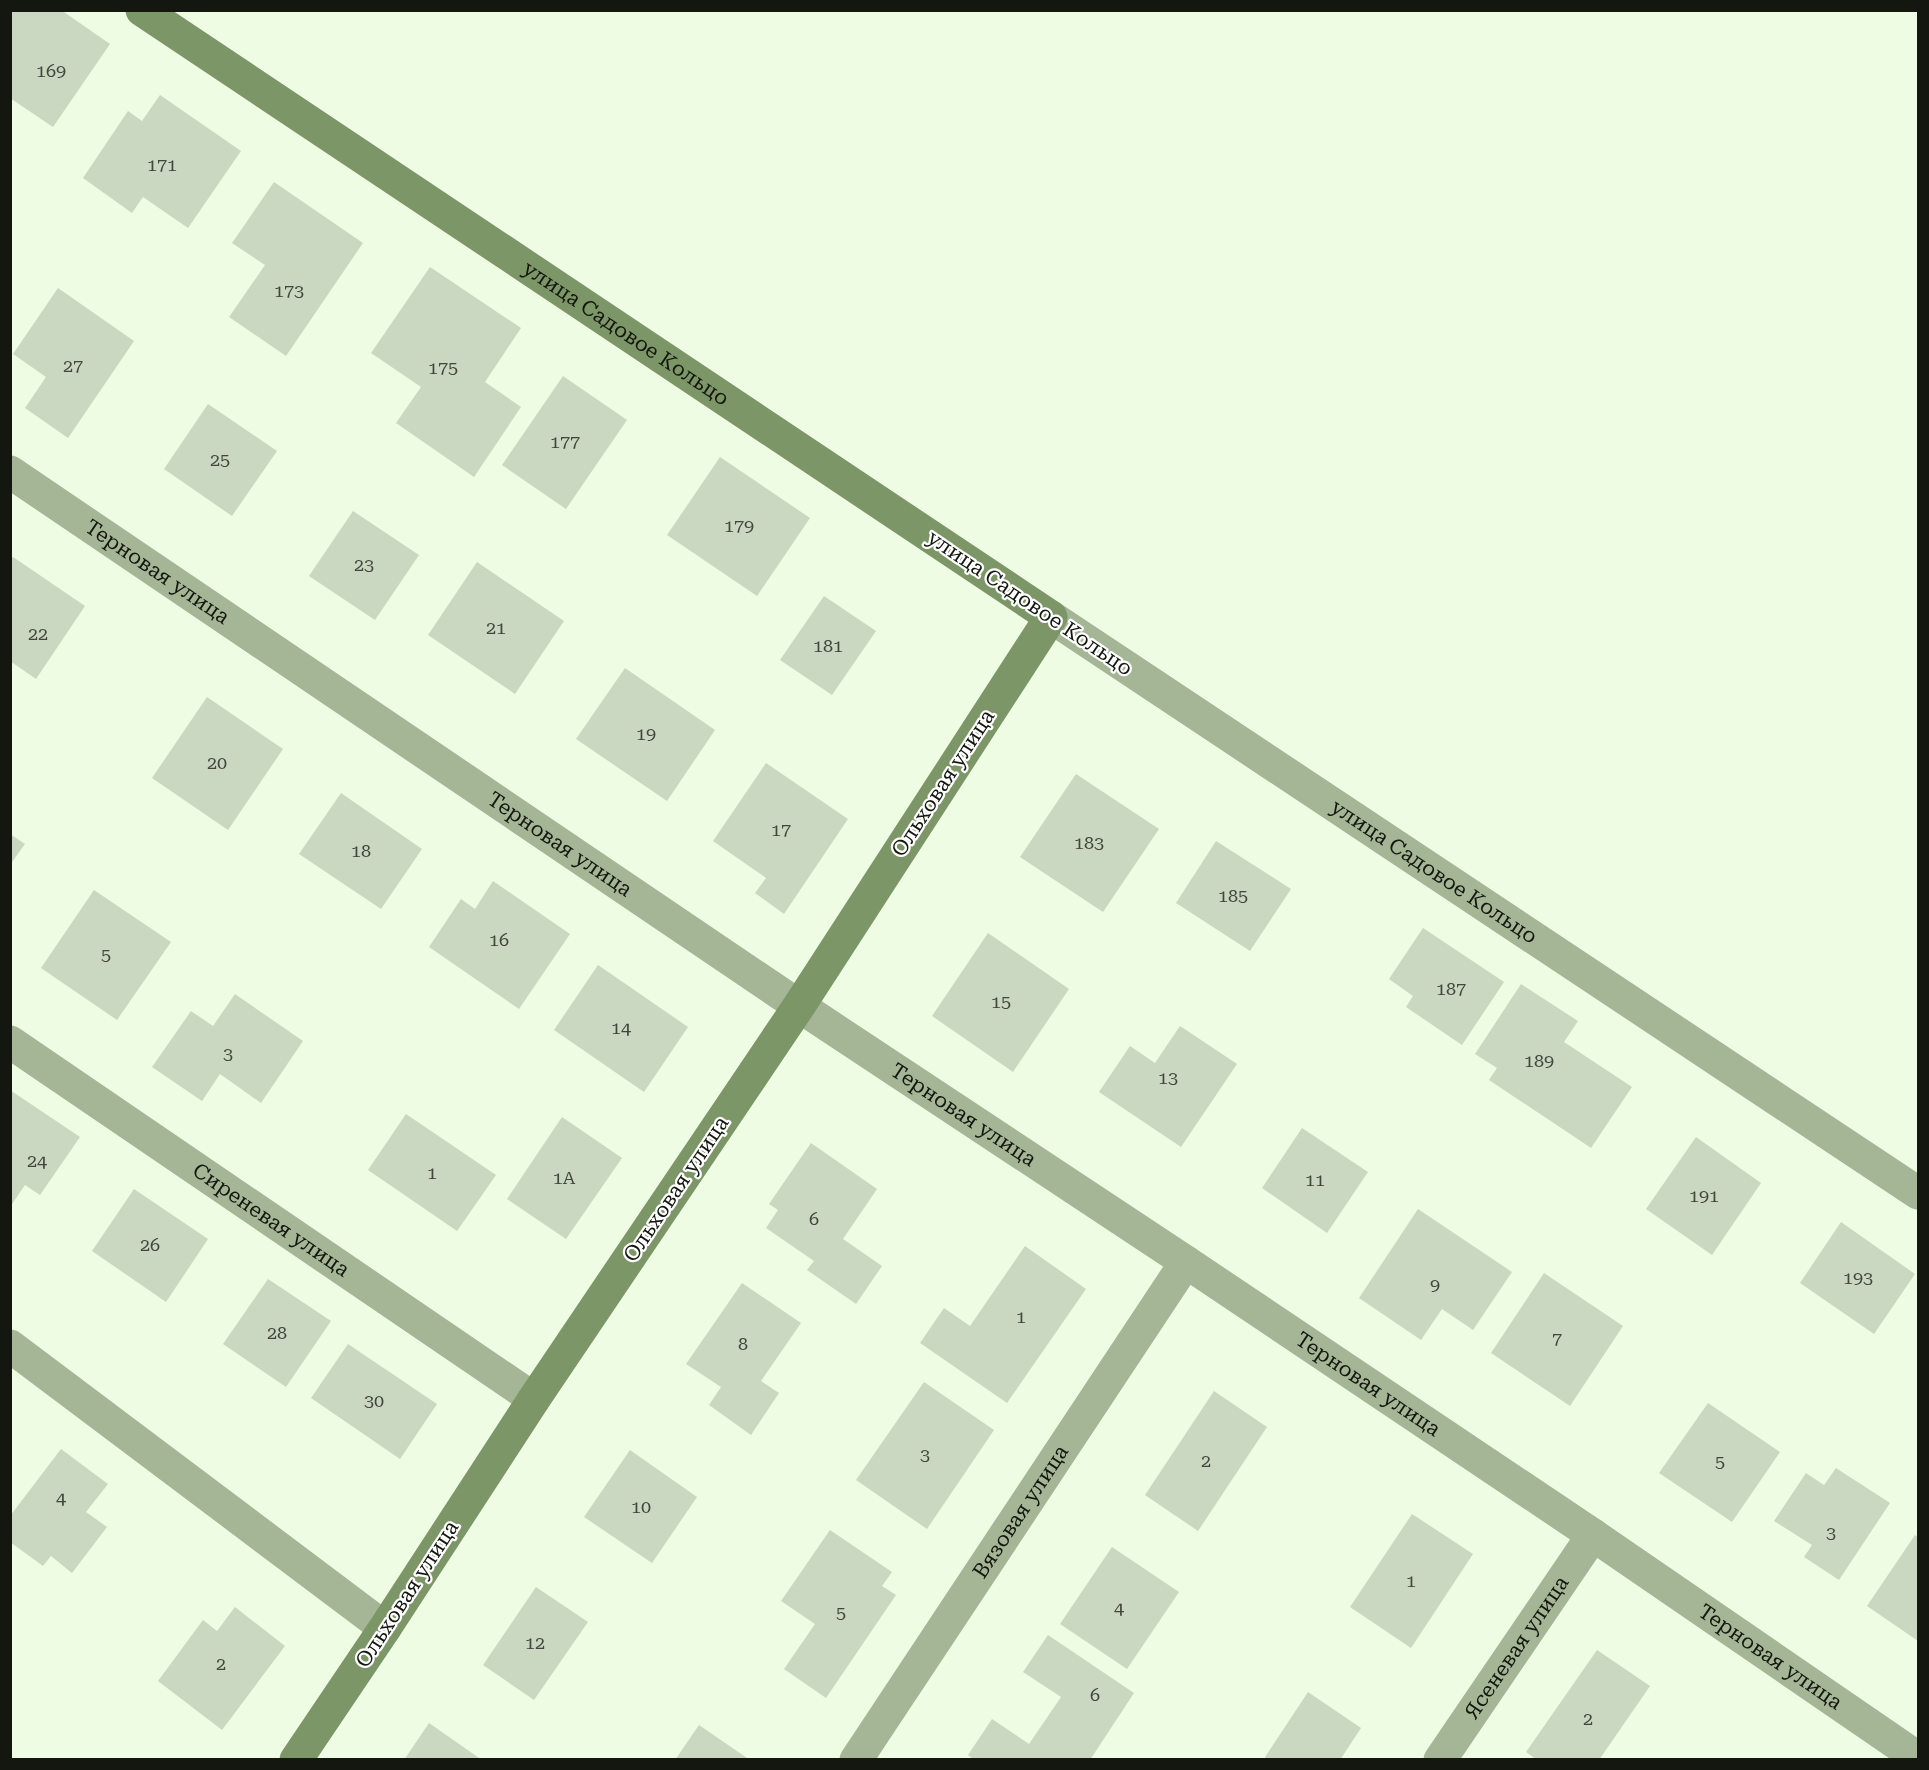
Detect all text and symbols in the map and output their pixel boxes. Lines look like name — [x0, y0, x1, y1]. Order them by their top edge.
house number: 169 — [36, 60, 66, 81]
house number: 171 — [147, 154, 177, 175]
street label: улица Садовое Кольцо — [519, 256, 733, 411]
house number: 173 — [274, 280, 304, 301]
house number: 27 — [63, 355, 83, 376]
house number: 175 — [428, 357, 458, 378]
house number: 177 — [550, 431, 580, 452]
house number: 25 — [210, 449, 230, 470]
street label: Терновая улица — [81, 514, 235, 629]
house number: 179 — [724, 515, 754, 536]
street label: улица Садовое Кольцо — [923, 525, 1137, 681]
house number: 23 — [354, 554, 374, 575]
house number: 21 — [486, 617, 506, 638]
house number: 22 — [28, 623, 48, 644]
house number: 181 — [813, 635, 843, 656]
street label: Ольховая улица — [887, 704, 1000, 861]
house number: 19 — [636, 723, 656, 744]
house number: 20 — [207, 752, 227, 773]
street label: Терновая улица — [483, 787, 637, 902]
street label: улица Садовое Кольцо — [1327, 794, 1542, 949]
house number: 17 — [771, 819, 791, 840]
house number: 183 — [1074, 832, 1104, 853]
house number: 18 — [351, 840, 371, 861]
house number: 185 — [1218, 885, 1248, 906]
house number: 16 — [489, 929, 509, 950]
house number: 5 — [101, 944, 111, 965]
house number: 187 — [1436, 978, 1466, 999]
house number: 15 — [991, 991, 1011, 1012]
house number: 14 — [611, 1017, 631, 1038]
house number: 3 — [223, 1043, 233, 1064]
house number: 189 — [1524, 1050, 1554, 1071]
street label: Терновая улица — [886, 1058, 1041, 1172]
house number: 13 — [1158, 1067, 1178, 1088]
street label: Ольховая улица — [618, 1111, 734, 1266]
house number: 24 — [27, 1150, 47, 1171]
street label: Сиреневая улица — [188, 1158, 355, 1282]
house number: 1 — [427, 1162, 437, 1183]
house number: 1А — [553, 1167, 576, 1188]
house number: 11 — [1305, 1169, 1325, 1190]
house number: 191 — [1689, 1185, 1719, 1206]
house number: 6 — [809, 1208, 819, 1229]
house number: 26 — [140, 1234, 160, 1255]
house number: 193 — [1843, 1267, 1873, 1288]
house number: 9 — [1430, 1274, 1440, 1295]
house number: 1 — [1016, 1306, 1026, 1327]
house number: 28 — [267, 1322, 287, 1343]
street label: Терновая улица — [1291, 1327, 1446, 1442]
house number: 7 — [1552, 1328, 1562, 1349]
house number: 8 — [738, 1333, 748, 1354]
house number: 30 — [364, 1390, 384, 1411]
street label: Вязовая улица — [968, 1440, 1074, 1583]
house number: 3 — [920, 1444, 930, 1465]
house number: 2 — [1201, 1450, 1211, 1471]
house number: 5 — [1715, 1451, 1725, 1472]
house number: 4 — [56, 1487, 66, 1508]
house number: 10 — [631, 1496, 651, 1517]
street label: Ольховая улица — [351, 1515, 464, 1672]
house number: 3 — [1826, 1522, 1836, 1543]
house number: 1 — [1406, 1570, 1416, 1591]
street label: Ясеневая улица — [1459, 1571, 1574, 1724]
house number: 4 — [1114, 1597, 1124, 1618]
street label: Терновая улица — [1694, 1599, 1847, 1715]
house number: 5 — [836, 1602, 846, 1623]
house number: 12 — [525, 1632, 545, 1653]
house number: 2 — [216, 1653, 226, 1674]
house number: 6 — [1090, 1684, 1100, 1705]
house number: 2 — [1583, 1708, 1593, 1729]

